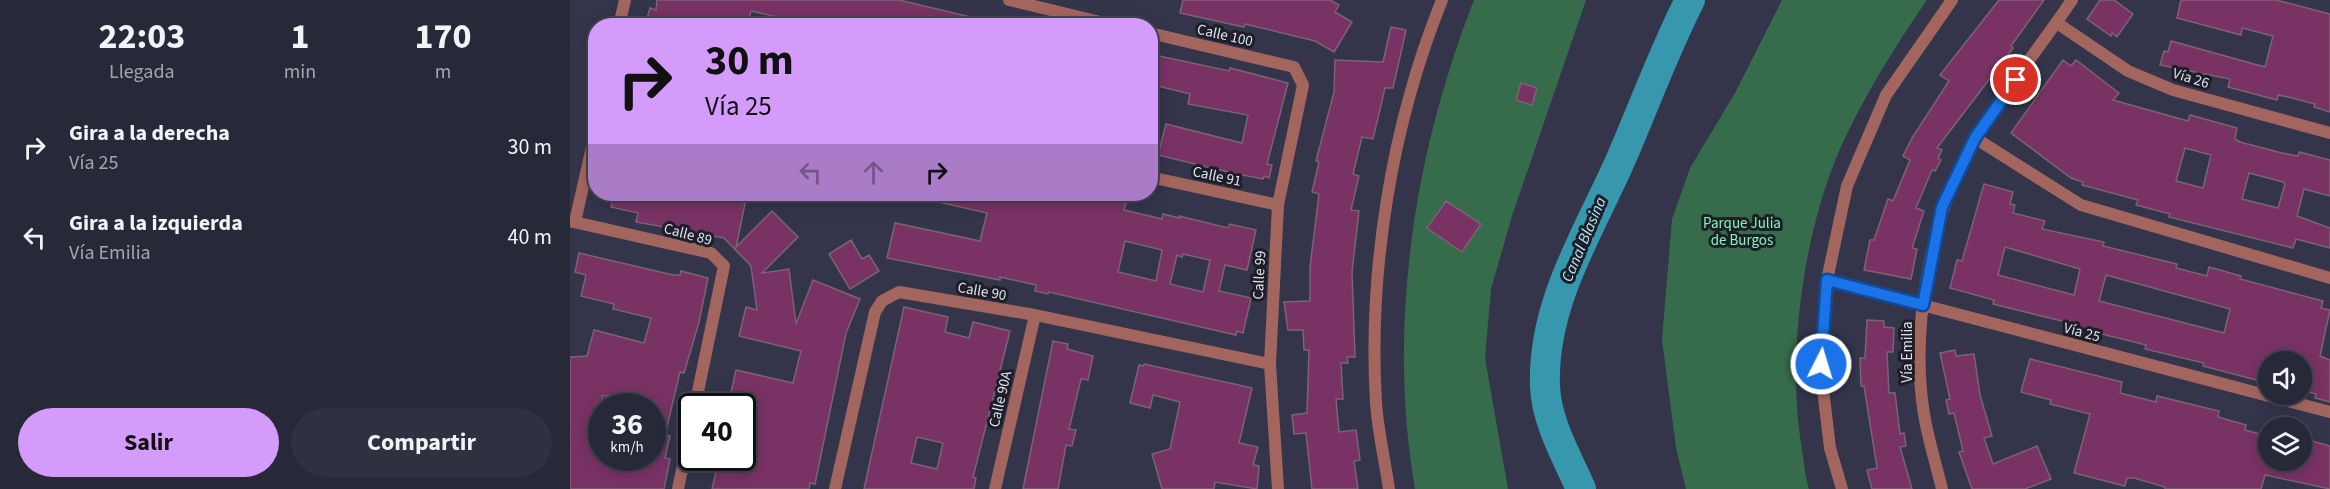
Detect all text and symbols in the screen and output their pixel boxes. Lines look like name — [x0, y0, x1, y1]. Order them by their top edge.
text: 22:03 — [98, 11, 185, 62]
text: 1 — [290, 11, 309, 62]
text: 170 — [415, 11, 472, 62]
street label: Calle 100 — [1195, 19, 1255, 52]
text: 30 m — [705, 31, 794, 91]
icon: right — [606, 42, 684, 120]
pin — [1990, 54, 2041, 105]
text: Llegada — [109, 58, 175, 86]
text: min — [284, 58, 316, 86]
text: m — [435, 58, 451, 86]
icon: arrive — [1999, 63, 2032, 96]
street label: Vía 26 — [2170, 63, 2212, 94]
text: Vía 25 — [705, 87, 772, 126]
text: Gira a la derecha — [69, 117, 230, 149]
icon: right — [18, 131, 51, 164]
text: 30 m — [507, 131, 552, 163]
text: Vía 25 — [69, 149, 118, 177]
icon: left — [794, 156, 827, 189]
icon: ahead — [857, 156, 890, 189]
icon: right — [920, 156, 953, 189]
street label: Calle 91 — [1191, 161, 1243, 192]
water label: Canal Blasina — [1556, 193, 1612, 285]
text: Gira a la izquierda — [69, 207, 243, 239]
park label: Parque Julia de Burgos — [1703, 213, 1781, 251]
street label: Calle 89 — [661, 218, 714, 251]
icon: left — [18, 221, 51, 254]
text: 40 m — [507, 221, 552, 253]
text: Vía Emilia — [69, 239, 151, 267]
street label: Calle 99 — [1248, 250, 1271, 300]
street label: Calle 90 — [956, 277, 1008, 306]
street label: Vía 25 — [2061, 318, 2102, 347]
street label: Vía Emilia — [1897, 321, 1918, 383]
position arrow — [1789, 332, 1853, 396]
map controls — [2258, 351, 2312, 471]
button: sound — [2258, 351, 2312, 405]
street label: Calle 90A — [984, 368, 1017, 429]
speed limit sign: 40 — [678, 393, 756, 471]
text: 36 — [611, 403, 643, 446]
button: Salir — [18, 408, 279, 477]
button: Compartir — [291, 408, 552, 477]
button: layers — [2258, 417, 2312, 471]
text: km/h — [610, 437, 644, 458]

